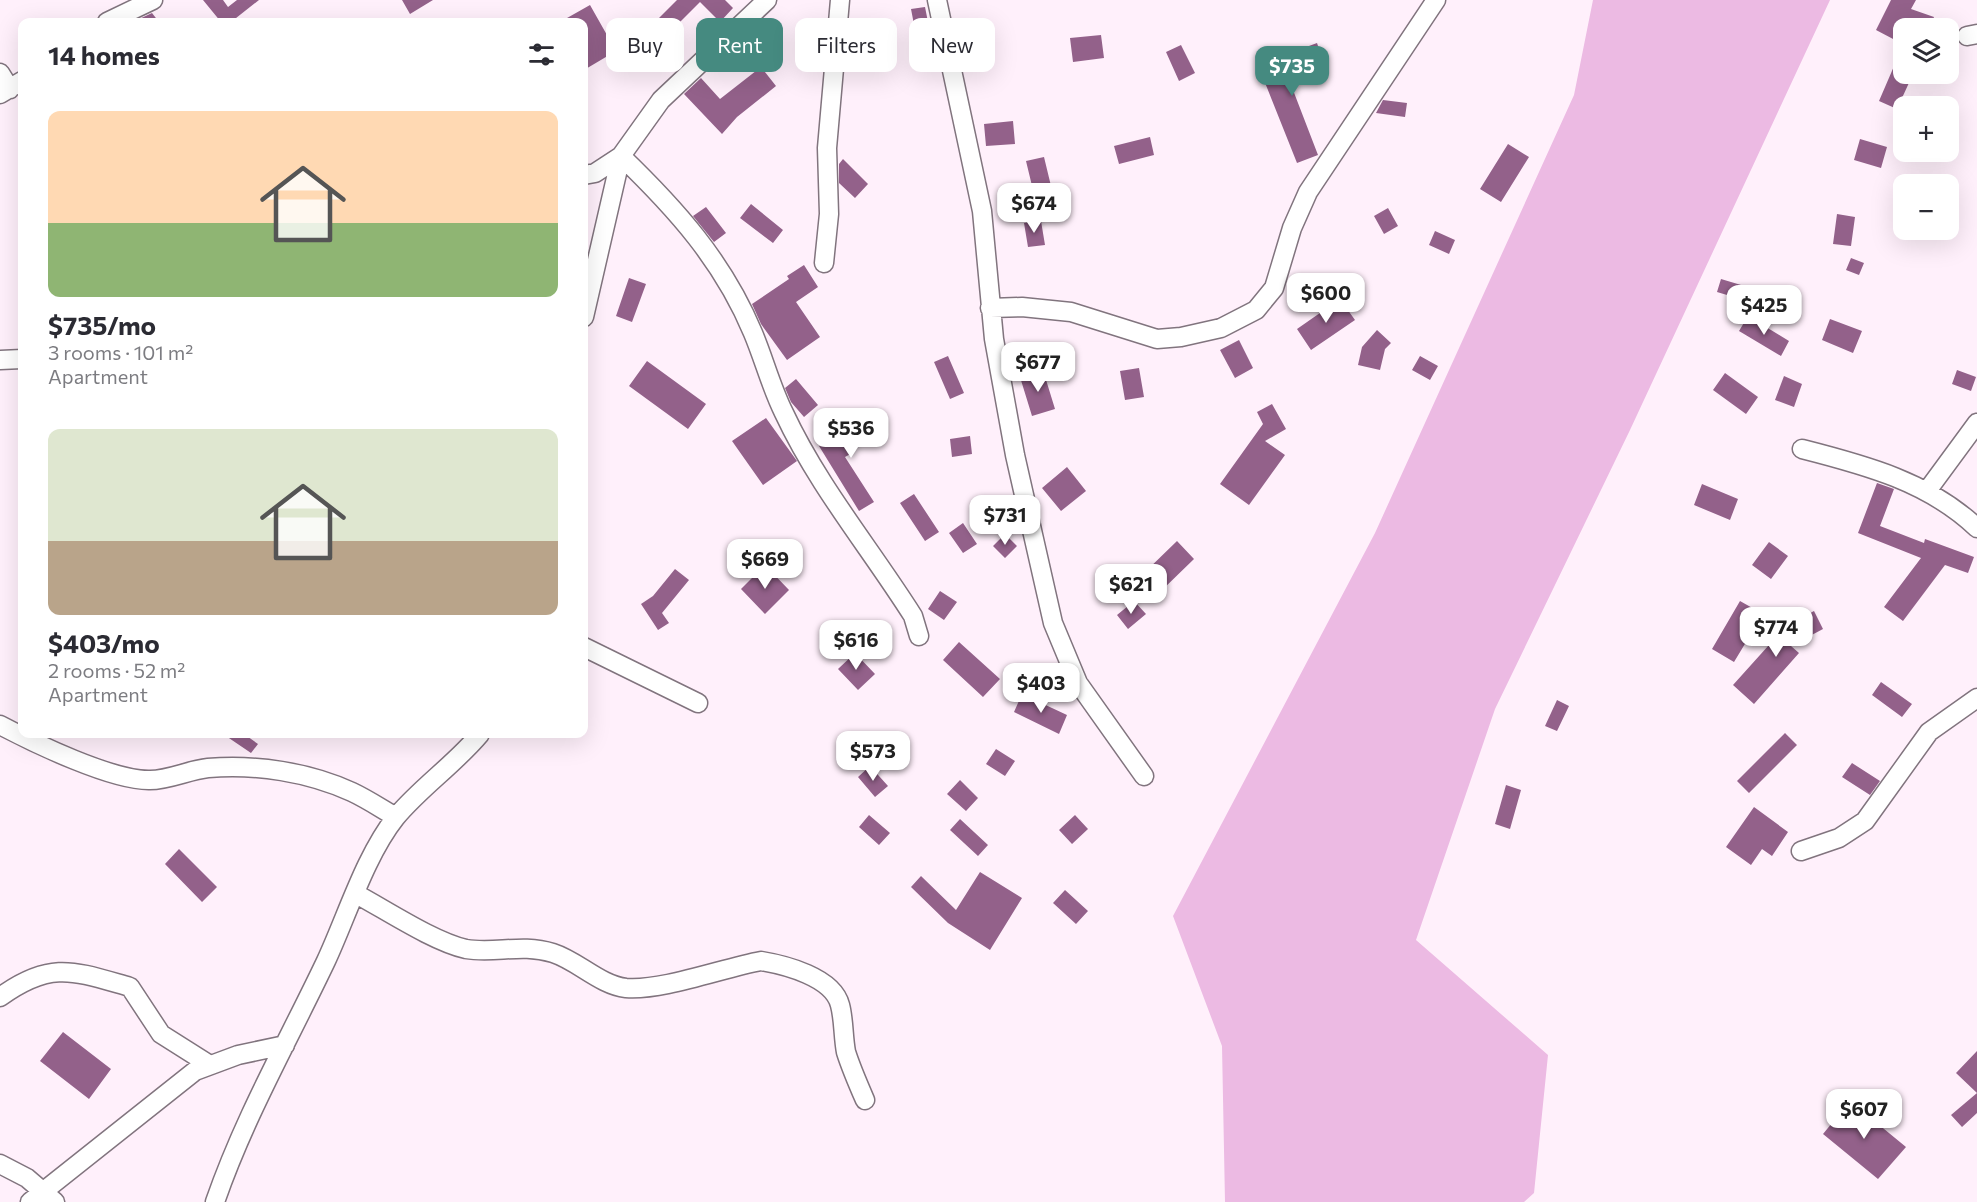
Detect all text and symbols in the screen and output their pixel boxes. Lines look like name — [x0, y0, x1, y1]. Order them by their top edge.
chip: Buy — [606, 18, 684, 72]
chip: Rent — [696, 18, 783, 72]
chip: Filters — [795, 18, 897, 72]
chip: New — [909, 18, 995, 72]
map controls — [1893, 18, 1959, 240]
button: layers — [1893, 18, 1959, 84]
icon: filters — [525, 38, 558, 71]
text: 14 homes — [48, 39, 160, 70]
pin: $735 — [1256, 46, 1328, 97]
text: $735 — [1269, 53, 1315, 77]
button: + — [1893, 96, 1959, 162]
icon: home — [249, 150, 357, 258]
button: − — [1893, 174, 1959, 240]
pin: $674 — [998, 183, 1070, 234]
text: $674 — [1011, 190, 1057, 214]
pin: $600 — [1290, 273, 1362, 324]
text: $600 — [1301, 280, 1351, 304]
pin: $425 — [1728, 285, 1800, 336]
text: $425 — [1741, 292, 1787, 316]
text: $735/mo — [48, 309, 156, 340]
text: 3 rooms · 101 m² — [48, 340, 193, 364]
pin: $677 — [1002, 342, 1074, 393]
text: $677 — [1015, 349, 1061, 373]
text: Apartment — [48, 364, 148, 388]
pin: $536 — [815, 408, 887, 459]
text: $536 — [827, 415, 875, 439]
icon: home — [249, 468, 357, 576]
pin: $731 — [969, 495, 1041, 546]
text: $731 — [983, 502, 1027, 526]
pin: $669 — [729, 539, 801, 590]
text: $669 — [741, 546, 789, 570]
pin: $621 — [1095, 564, 1167, 615]
text: $621 — [1109, 571, 1153, 595]
pin: $774 — [1740, 607, 1812, 658]
text: $774 — [1754, 614, 1798, 638]
pin: $616 — [820, 620, 892, 671]
text: $403/mo — [48, 627, 160, 658]
text: $616 — [833, 627, 879, 651]
text: 2 rooms · 52 m² — [48, 658, 185, 682]
pin: $403 — [1005, 663, 1077, 714]
text: $403 — [1017, 670, 1065, 694]
text: Apartment — [48, 682, 148, 706]
pin: $573 — [837, 731, 909, 782]
text: $573 — [850, 738, 896, 762]
pin: $607 — [1828, 1089, 1900, 1140]
text: $607 — [1840, 1096, 1888, 1120]

